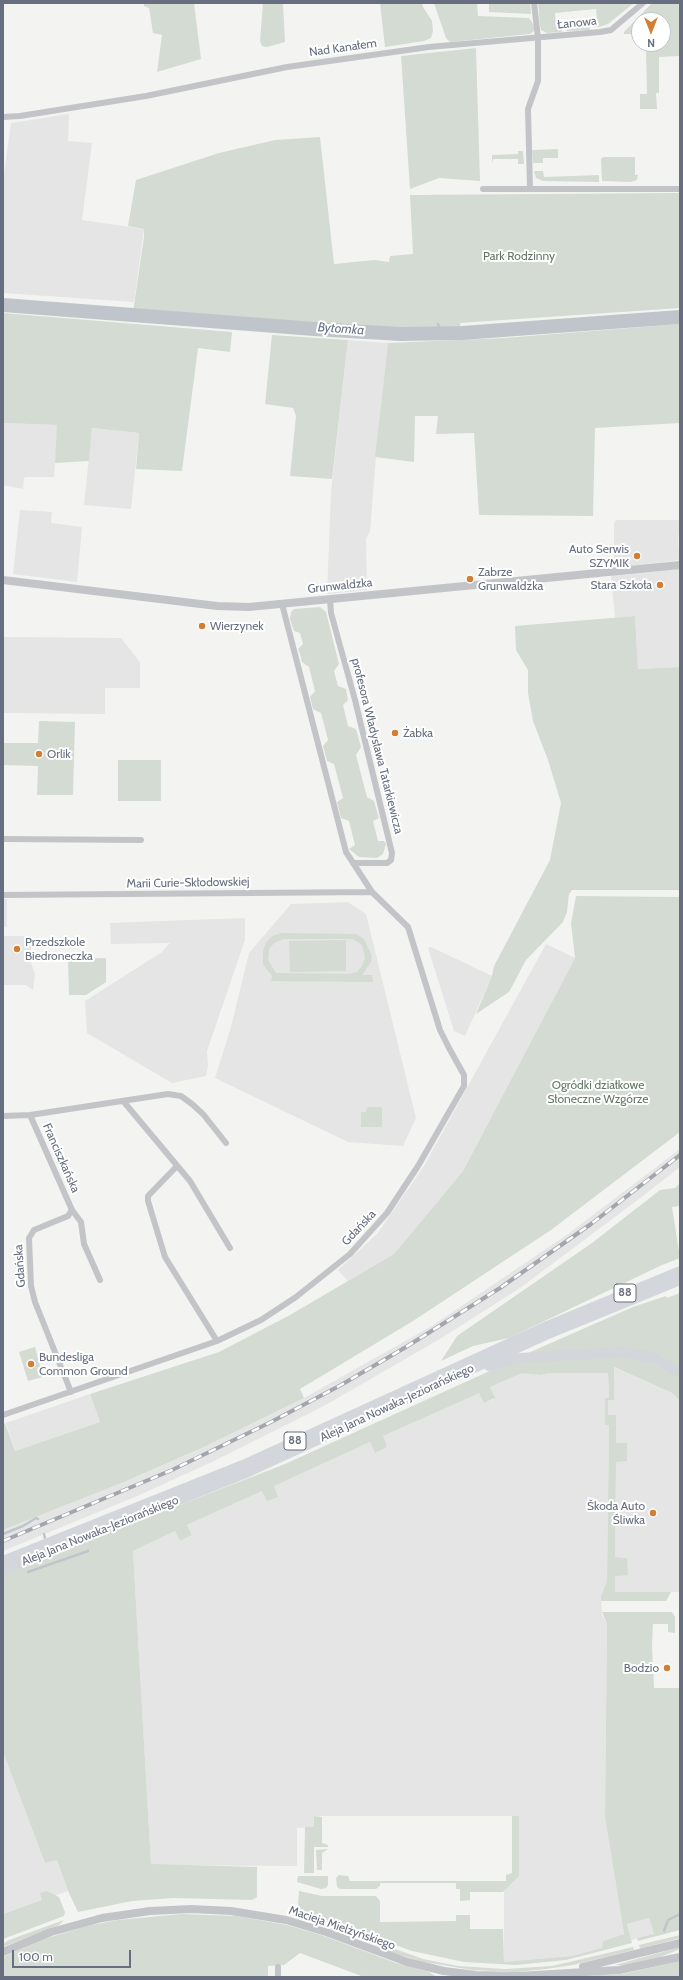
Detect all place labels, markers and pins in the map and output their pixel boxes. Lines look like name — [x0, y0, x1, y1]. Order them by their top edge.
place label: Auto Serwis SZYMIK — [569, 542, 629, 570]
marker: Auto Serwis SZYMIK — [632, 551, 642, 561]
place label: Zabrze Grunwaldzka — [478, 565, 543, 593]
marker: Zabrze Grunwaldzka — [465, 574, 475, 584]
place label: Stara Szkoła — [590, 578, 652, 592]
marker: Stara Szkoła — [655, 580, 665, 590]
place label: Wierzynek — [210, 619, 264, 633]
marker: Wierzynek — [197, 621, 207, 631]
place label: Żabka — [403, 726, 433, 740]
marker: Żabka — [390, 728, 400, 738]
place label: Orlik — [47, 747, 71, 761]
marker: Orlik — [34, 749, 44, 759]
place label: Przedszkole Biedroneczka — [25, 935, 93, 963]
marker: Przedszkole Biedroneczka — [12, 944, 22, 954]
place label: Bundesliga Common Ground — [39, 1350, 128, 1378]
marker: Bundesliga Common Ground — [26, 1359, 36, 1369]
place label: Škoda Auto Śliwka — [587, 1499, 645, 1527]
marker: Škoda Auto Śliwka — [648, 1508, 658, 1518]
place label: Bodzio — [624, 1661, 659, 1675]
marker: Bodzio — [662, 1663, 672, 1673]

